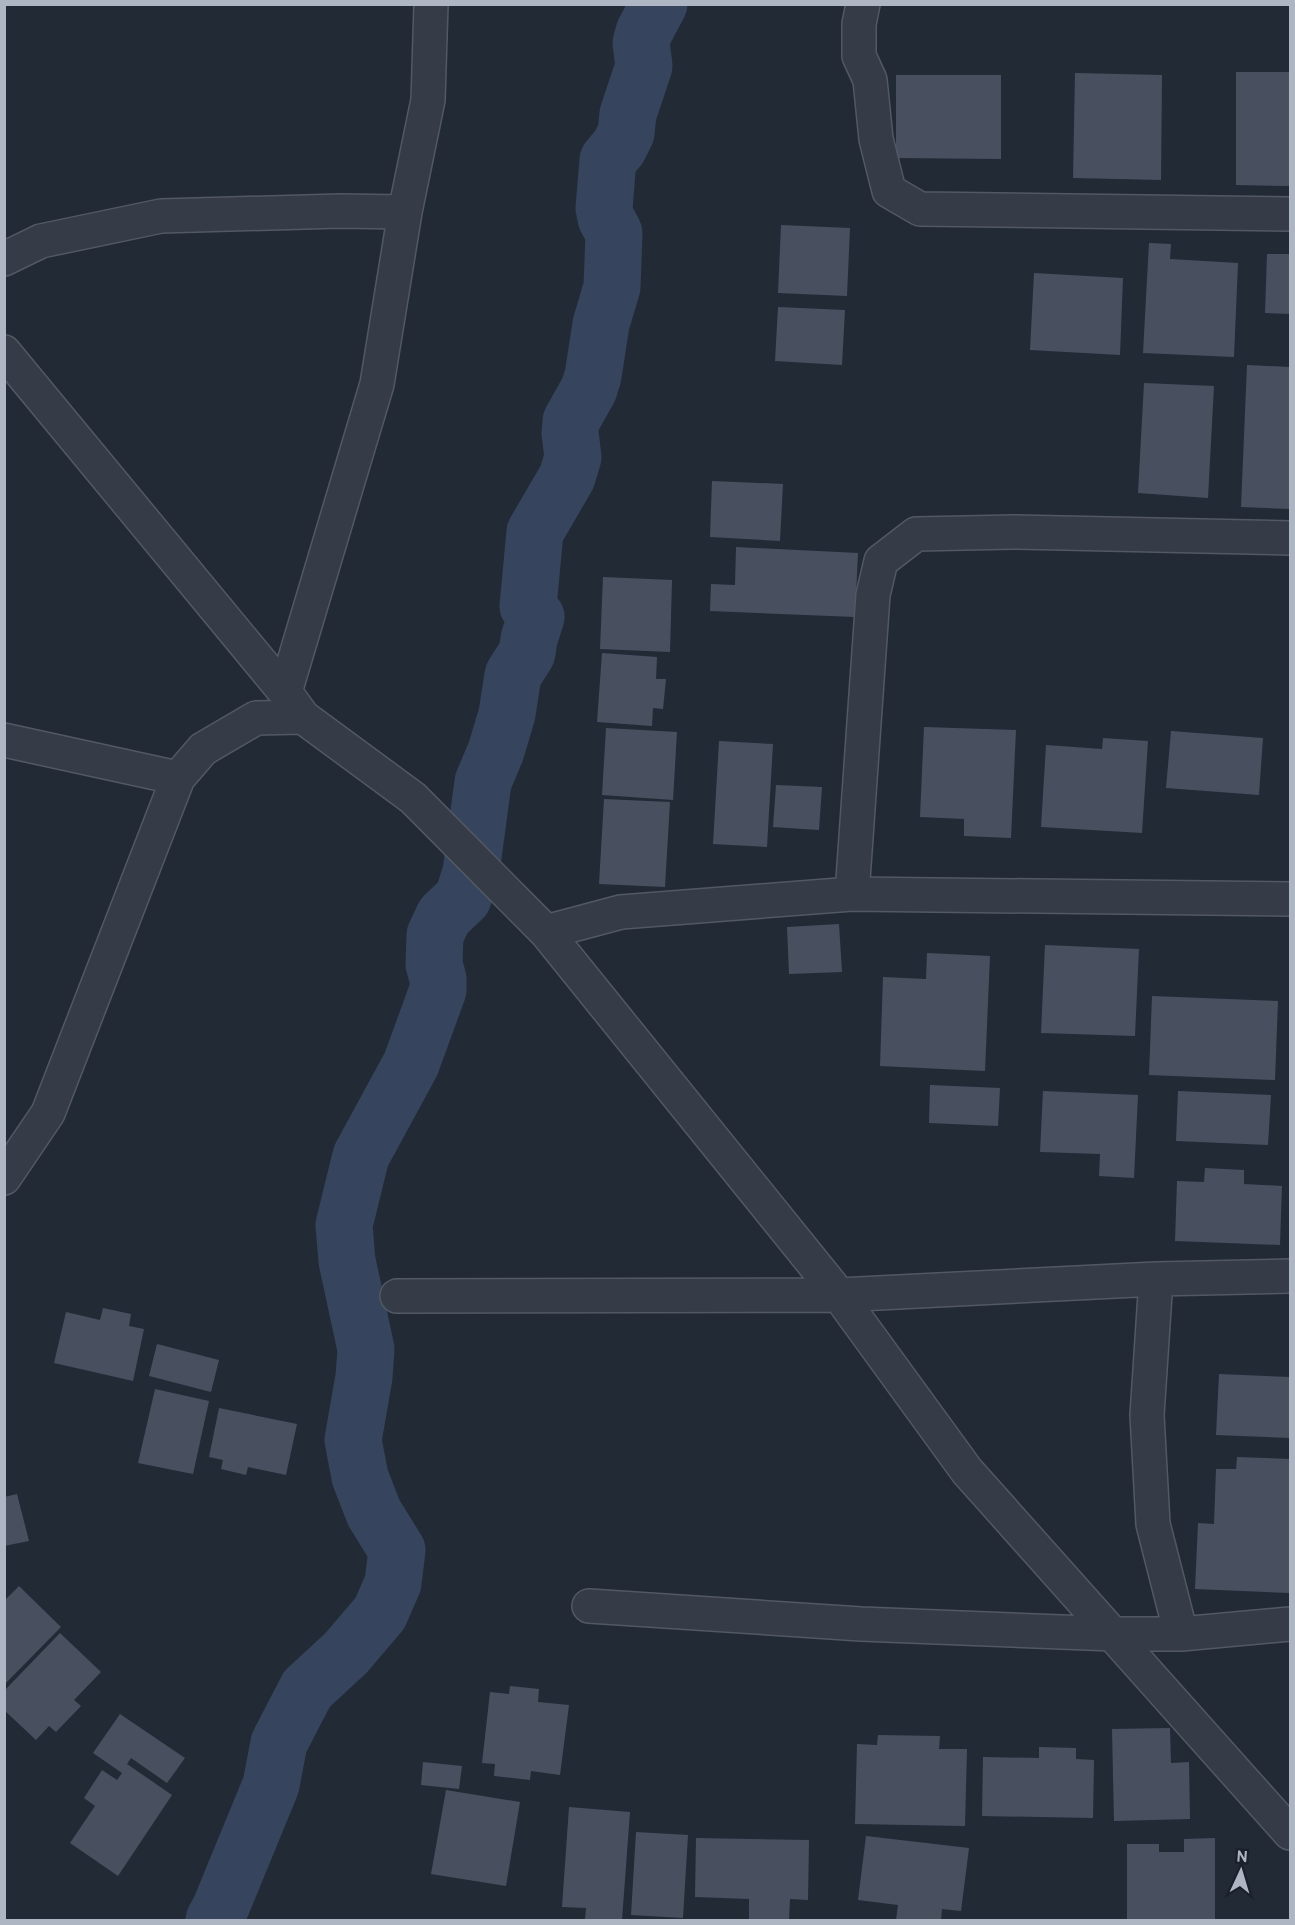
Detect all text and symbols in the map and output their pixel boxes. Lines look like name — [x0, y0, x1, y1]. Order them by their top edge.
north arrow — [1211, 1841, 1271, 1901]
text: N — [1235, 1848, 1248, 1868]

